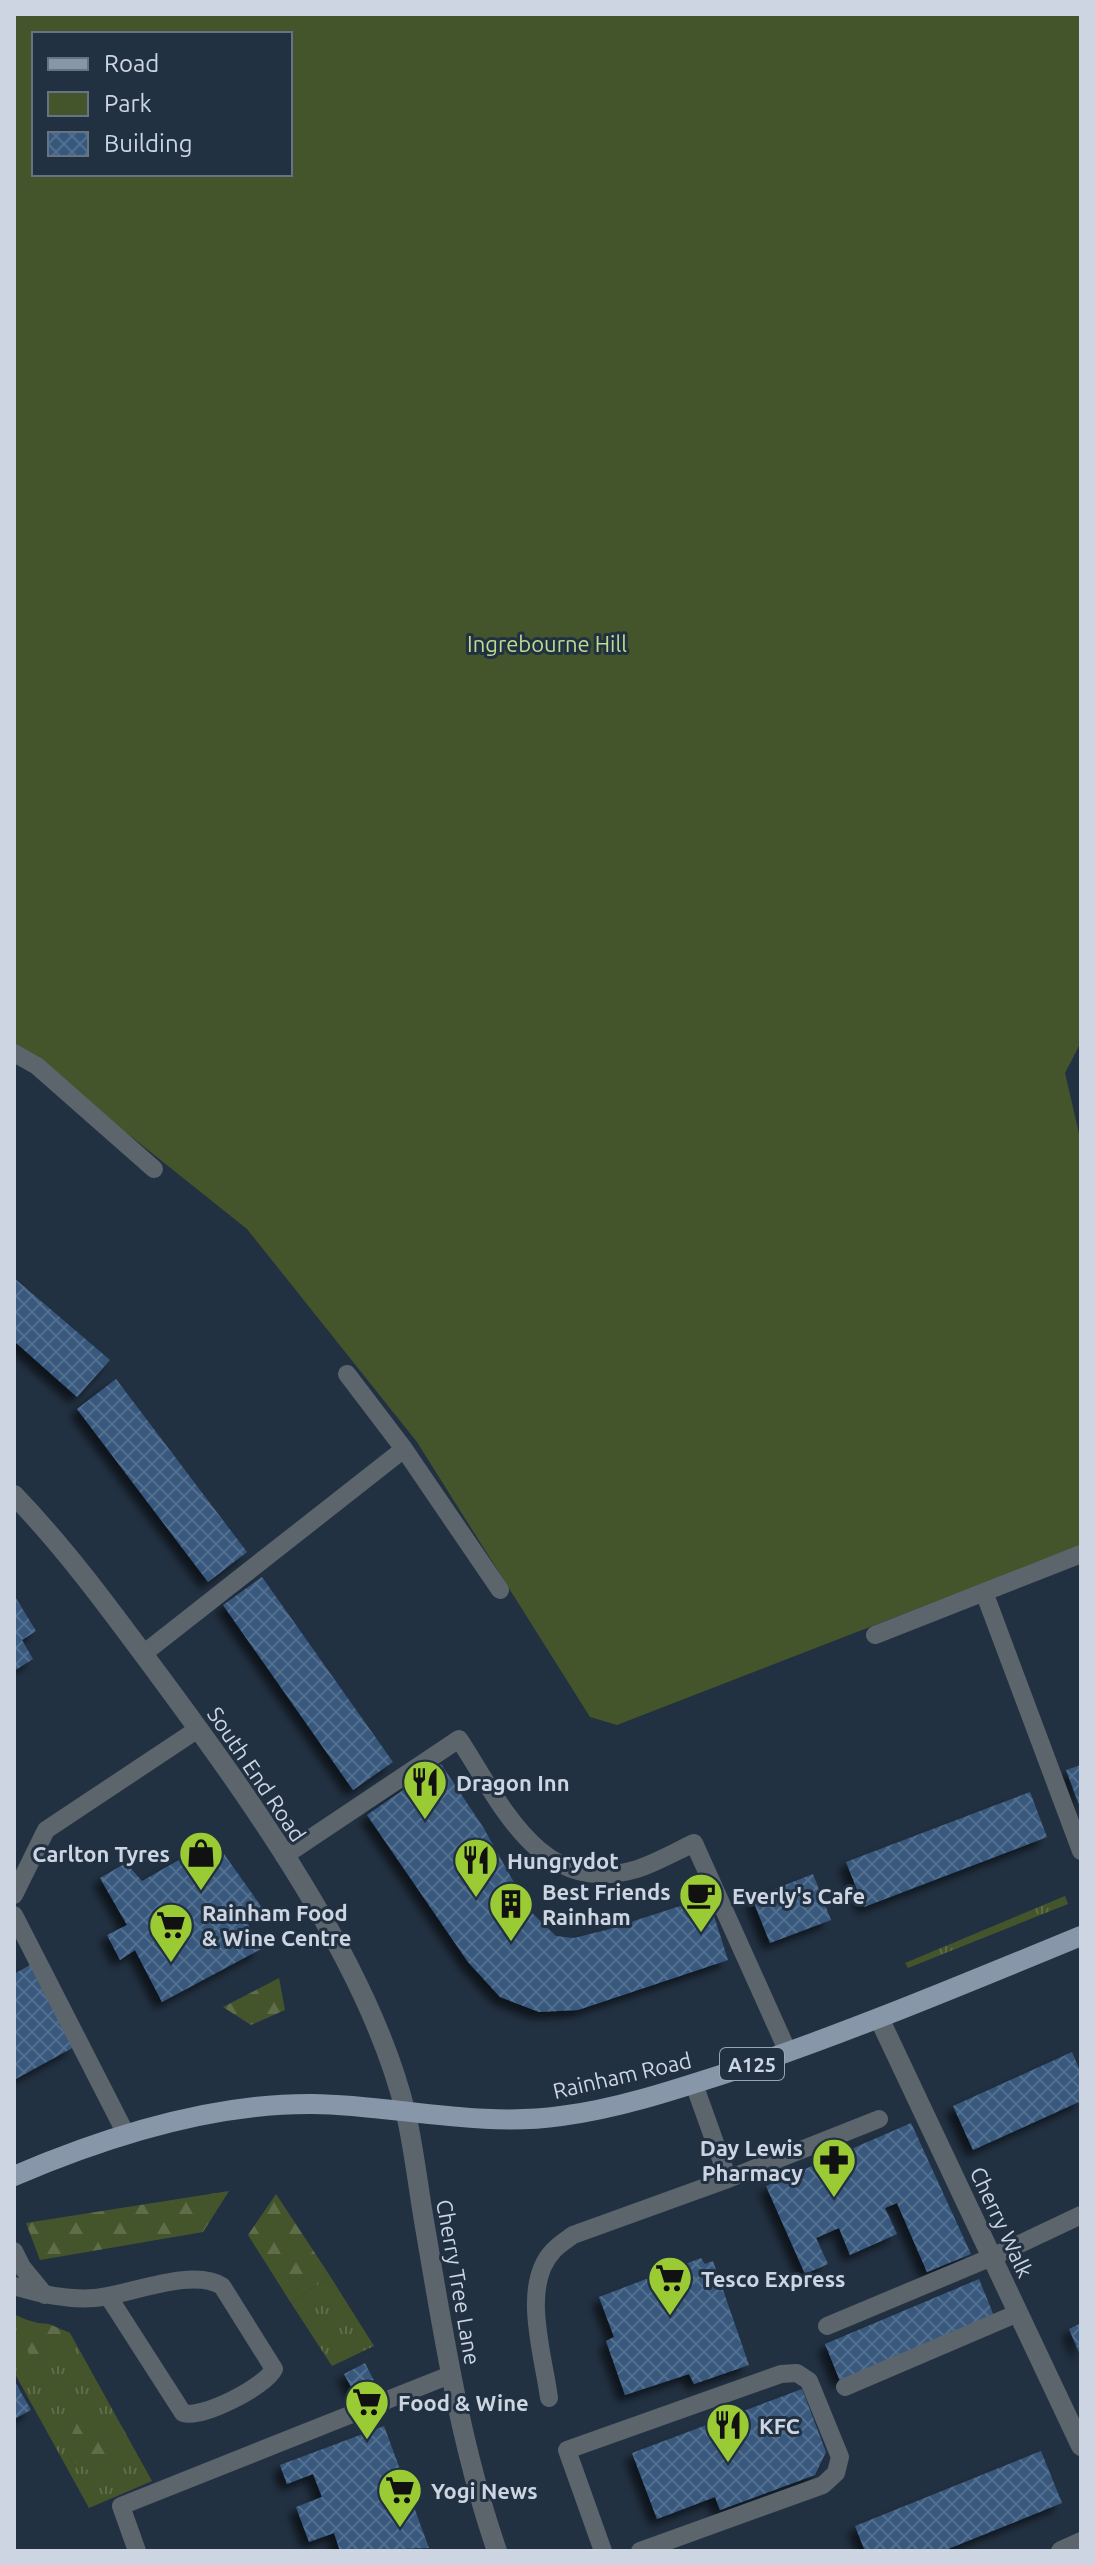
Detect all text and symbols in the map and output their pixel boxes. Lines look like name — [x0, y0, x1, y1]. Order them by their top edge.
legend — [32, 32, 292, 176]
text: Road — [104, 50, 159, 77]
text: Park — [104, 90, 152, 117]
text: Building — [104, 130, 192, 157]
park label: Ingrebourne Hill — [467, 631, 627, 656]
street label: South End Road — [203, 1702, 311, 1846]
restaurant icon: Dragon Inn — [401, 1758, 449, 1821]
place label: Dragon Inn — [456, 1770, 570, 1795]
shop icon: Carlton Tyres — [177, 1829, 225, 1892]
restaurant icon: Hungrydot — [452, 1836, 500, 1899]
place label: Carlton Tyres — [32, 1841, 170, 1866]
place label: Hungrydot — [507, 1848, 619, 1873]
cafe icon: Everly's Cafe — [677, 1871, 725, 1934]
place label: Best Friends Rainham — [542, 1879, 671, 1929]
building icon: Best Friends Rainham — [487, 1880, 535, 1943]
place label: Everly's Cafe — [732, 1883, 865, 1908]
place label: Rainham Food & Wine Centre — [202, 1900, 351, 1950]
supermarket icon: Rainham Food & Wine Centre — [147, 1901, 195, 1964]
street label: Rainham Road — [550, 2047, 694, 2103]
road number: A125 — [720, 2048, 784, 2080]
place label: Day Lewis Pharmacy — [700, 2135, 803, 2185]
pharmacy icon: Day Lewis Pharmacy — [810, 2136, 858, 2199]
street label: Cherry Walk — [966, 2163, 1038, 2281]
street label: Cherry Tree Lane — [432, 2197, 486, 2367]
supermarket icon: Tesco Express — [646, 2254, 694, 2317]
place label: Tesco Express — [701, 2266, 846, 2291]
supermarket icon: Food & Wine — [343, 2378, 391, 2441]
place label: Food & Wine — [398, 2390, 529, 2415]
restaurant icon: KFC — [704, 2401, 752, 2464]
place label: KFC — [759, 2413, 800, 2438]
supermarket icon: Yogi News — [376, 2466, 424, 2529]
place label: Yogi News — [431, 2478, 538, 2503]

